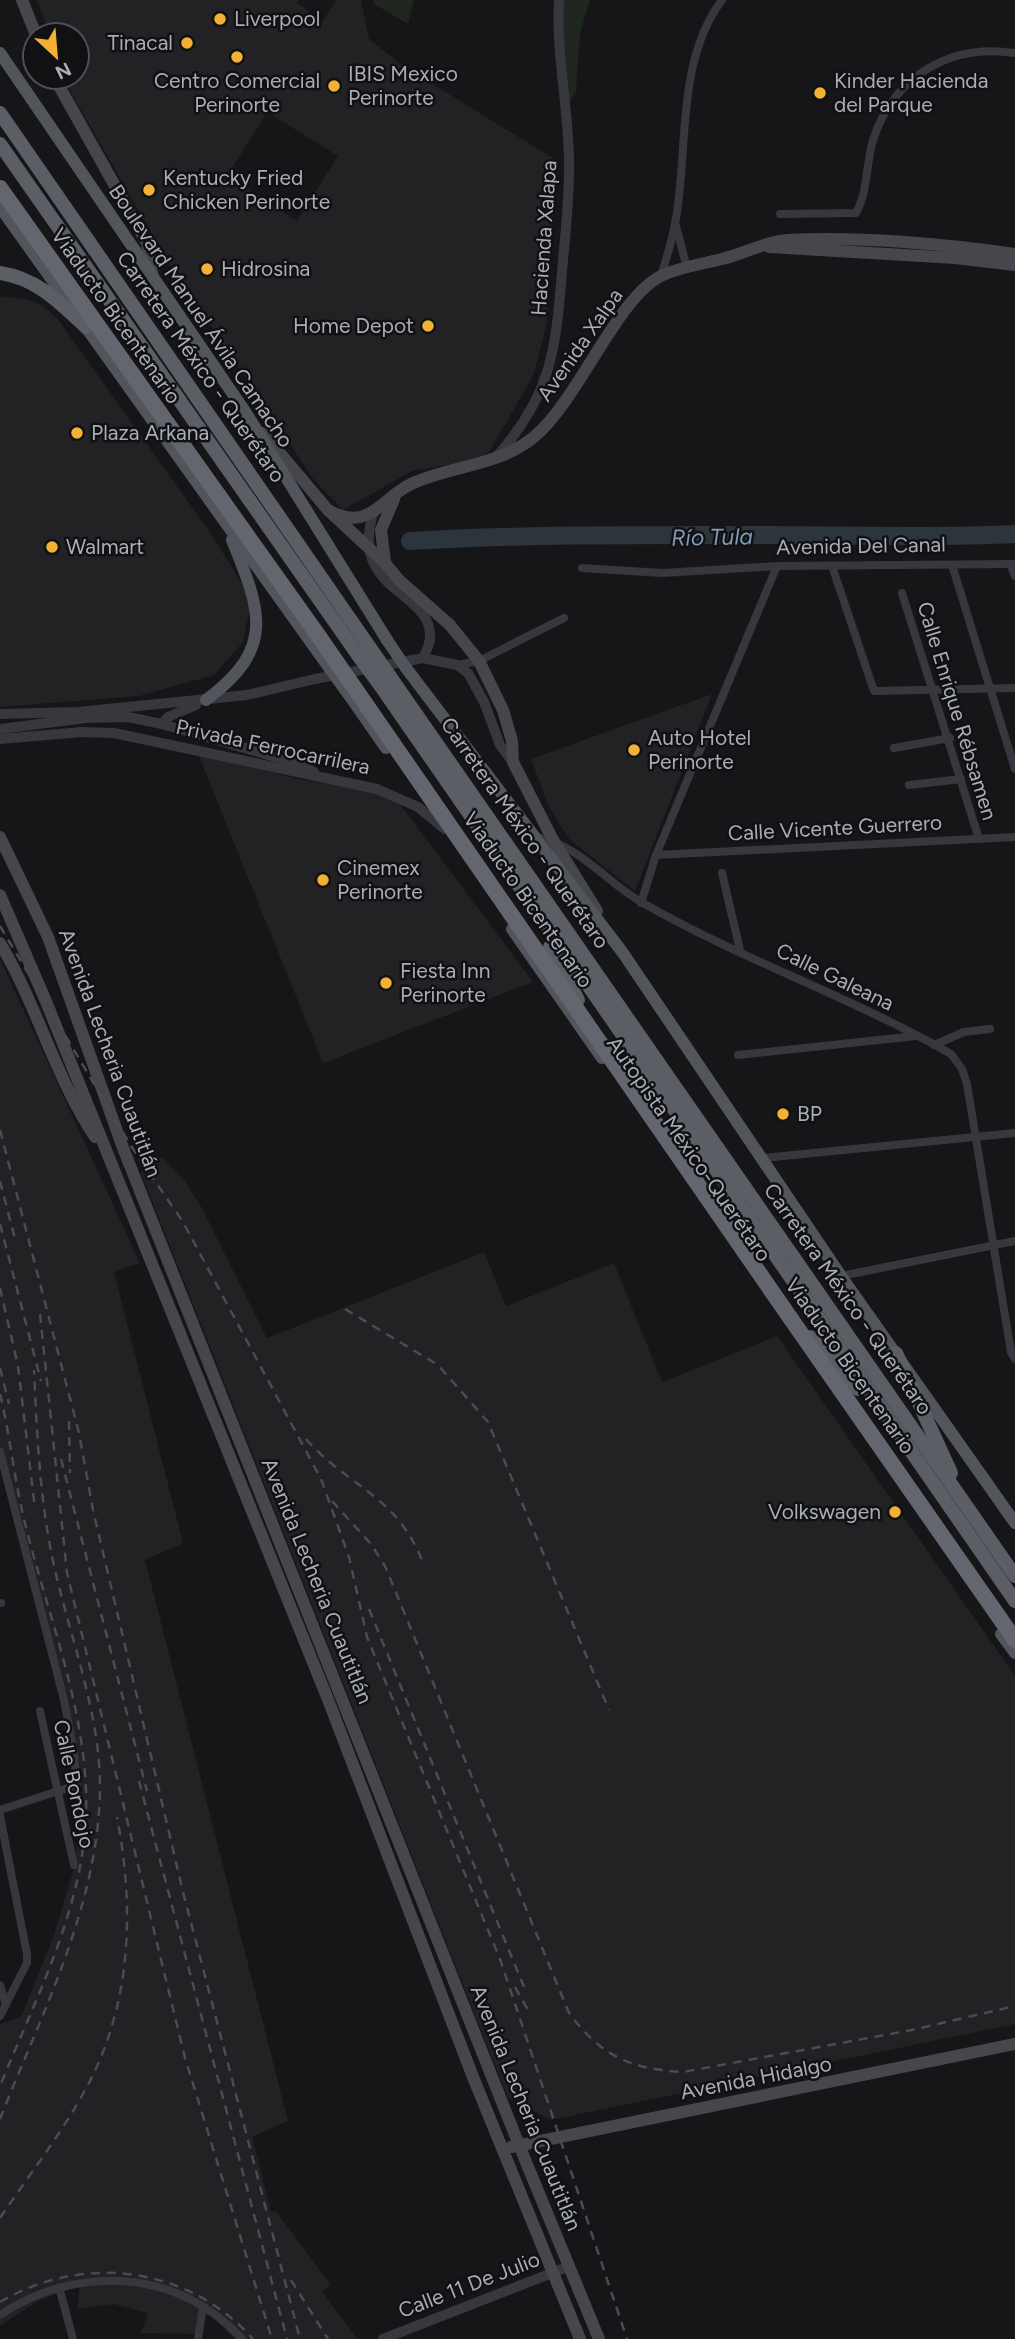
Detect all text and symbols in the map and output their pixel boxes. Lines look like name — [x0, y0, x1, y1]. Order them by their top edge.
place label: Liverpool — [234, 6, 320, 31]
marker: Liverpool — [212, 11, 228, 27]
north arrow — [21, 21, 91, 91]
place label: Tinacal — [107, 30, 173, 55]
marker: Tinacal — [179, 35, 195, 51]
marker: Centro Comercial Perinorte — [229, 49, 245, 65]
text: N — [52, 57, 75, 84]
place label: IBIS Mexico Perinorte — [348, 61, 458, 110]
place label: Centro Comercial Perinorte — [154, 68, 320, 117]
place label: Kinder Hacienda del Parque — [834, 68, 988, 117]
marker: IBIS Mexico Perinorte — [326, 78, 342, 94]
marker: Kinder Hacienda del Parque — [812, 85, 828, 101]
street label: Hacienda Xalapa — [526, 159, 561, 316]
place label: Kentucky Fried Chicken Perinorte — [163, 165, 330, 214]
street label: Boulevard Manuel Ávila Camacho — [104, 180, 299, 452]
marker: Kentucky Fried Chicken Perinorte — [141, 182, 157, 198]
street label: Viaducto Bicentenario — [46, 223, 187, 408]
street label: Carretera México - Querétaro — [112, 246, 291, 487]
place label: Hidrosina — [221, 256, 310, 281]
marker: Hidrosina — [199, 261, 215, 277]
street label: Avenida Xalpa — [532, 284, 628, 406]
place label: Home Depot — [293, 313, 414, 338]
marker: Home Depot — [420, 318, 436, 334]
place label: Plaza Arkana — [91, 420, 209, 445]
marker: Plaza Arkana — [69, 425, 85, 441]
water label: Río Tula — [671, 522, 753, 552]
street label: Avenida Del Canal — [776, 532, 946, 559]
place label: Walmart — [66, 534, 144, 559]
marker: Walmart — [44, 539, 60, 555]
street label: Calle Enrique Rébsamen — [912, 599, 1003, 823]
street label: Carretera México - Querétaro — [436, 712, 615, 953]
street label: Privada Ferrocarrilera — [174, 714, 372, 779]
place label: Auto Hotel Perinorte — [648, 725, 751, 774]
marker: Auto Hotel Perinorte — [626, 742, 642, 758]
street label: Viaducto Bicentenario — [458, 807, 599, 992]
street label: Calle Vicente Guerrero — [727, 809, 943, 846]
place label: Cinemex Perinorte — [337, 855, 423, 904]
marker: Cinemex Perinorte — [315, 872, 331, 888]
street label: Avenida Lecheria Cuautitlán — [54, 925, 167, 1181]
street label: Calle Galeana — [772, 937, 898, 1016]
place label: Fiesta Inn Perinorte — [400, 958, 490, 1007]
marker: Fiesta Inn Perinorte — [378, 975, 394, 991]
street label: Autopista México-Querétaro — [602, 1031, 777, 1266]
place label: BP — [797, 1101, 822, 1126]
marker: BP — [775, 1106, 791, 1122]
street label: Carretera México - Querétaro — [759, 1178, 938, 1419]
street label: Viaducto Bicentenario — [780, 1273, 921, 1458]
street label: Avenida Lecheria Cuautitlán — [257, 1454, 378, 1707]
place label: Volkswagen — [768, 1499, 881, 1524]
marker: Volkswagen — [887, 1504, 903, 1520]
street label: Calle Bondojo — [49, 1717, 100, 1850]
street label: Avenida Lecheria Cuautitlán — [466, 1981, 587, 2234]
street label: Avenida Hidalgo — [678, 2051, 834, 2104]
street label: Calle 11 De Julio — [395, 2246, 543, 2323]

